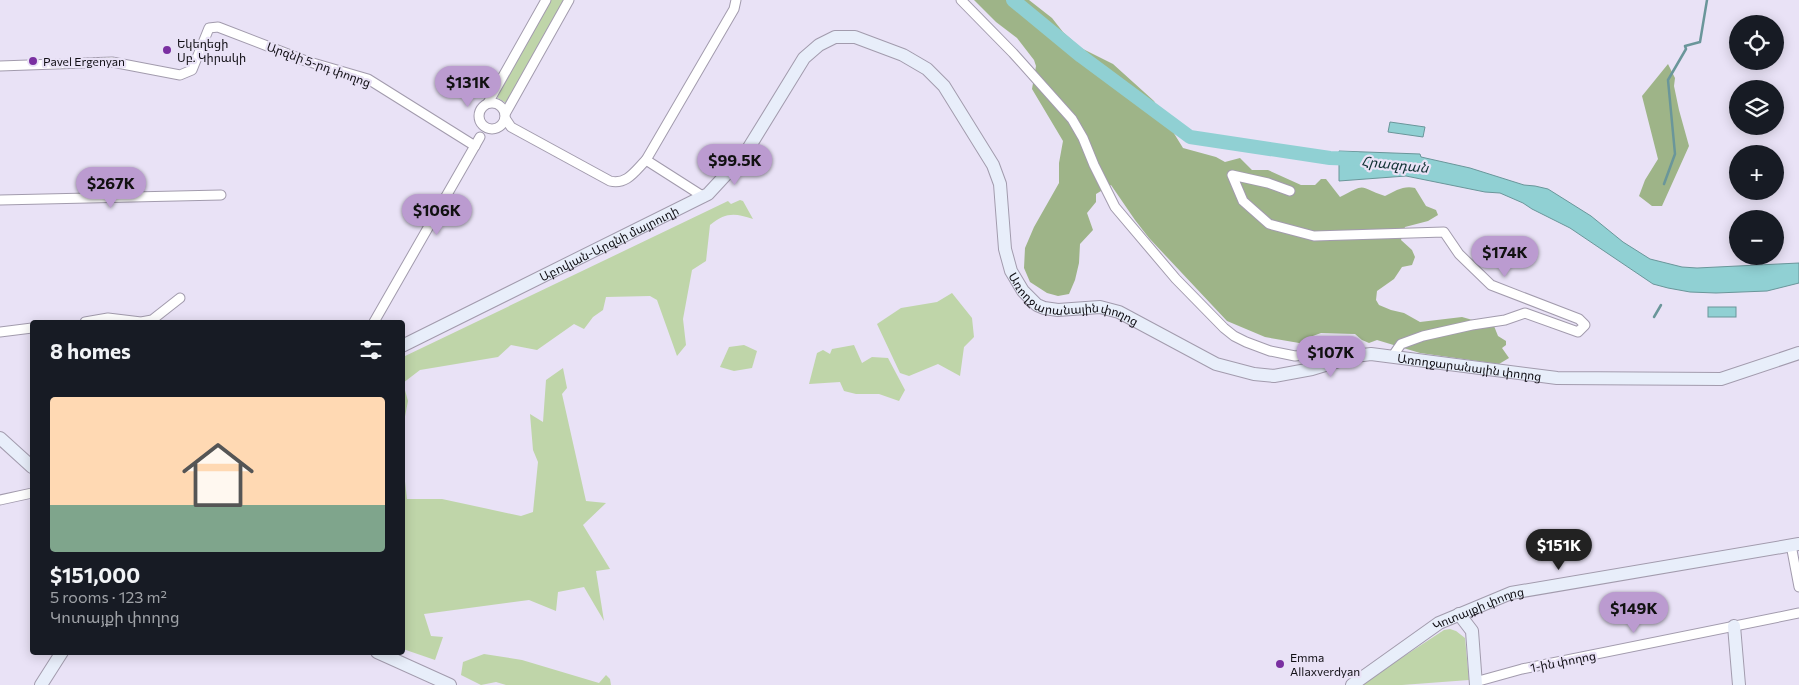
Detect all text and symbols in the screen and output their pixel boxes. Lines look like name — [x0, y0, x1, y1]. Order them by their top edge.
map controls — [1729, 15, 1784, 265]
button: locate — [1729, 15, 1784, 70]
place label: Եկեղեցի Սբ. Կիրակի — [177, 36, 246, 65]
street label: Արզնի 5-րդ փողոց — [265, 39, 373, 90]
marker: Եկեղեցի Սբ. Կիրակի — [161, 44, 173, 56]
place label: Pavel Ergenyan — [43, 54, 125, 68]
marker: Pavel Ergenyan — [27, 55, 39, 67]
pin: $131K — [433, 66, 503, 108]
text: $131K — [446, 72, 490, 91]
button: layers — [1729, 80, 1784, 135]
pin: $99.5K — [694, 144, 776, 186]
button: + — [1729, 145, 1784, 200]
text: $99.5K — [708, 150, 762, 169]
water label: Հրազդան — [1361, 152, 1430, 177]
pin: $267K — [76, 166, 146, 209]
text: $267K — [87, 173, 135, 192]
pin: $106K — [402, 194, 472, 236]
text: $106K — [413, 200, 461, 219]
street label: Աբովյան-Արզնի մայրուղի — [537, 203, 681, 284]
button: − — [1729, 210, 1784, 265]
pin: $174K — [1470, 236, 1540, 278]
text: $174K — [1482, 242, 1528, 261]
street label: Առողջարանային փողոց — [1006, 269, 1141, 329]
icon: filters — [357, 336, 385, 364]
pin: $107K — [1296, 336, 1366, 378]
text: 8 homes — [50, 338, 131, 363]
text: $107K — [1308, 342, 1354, 361]
street label: Առողջարանային փողոց — [1397, 350, 1543, 384]
icon: home — [173, 430, 263, 520]
pin: $151K — [1524, 528, 1594, 571]
text: $151K — [1537, 535, 1581, 554]
text: $151,000 — [50, 562, 140, 587]
street label: Կոտայքի փողոց — [1430, 584, 1525, 632]
text: 5 rooms · 123 m² — [50, 587, 167, 606]
pin: $149K — [1599, 592, 1669, 634]
text: $149K — [1610, 598, 1658, 617]
text: Կոտայքի փողոց — [50, 607, 180, 626]
street label: 1-ին փողոց — [1529, 648, 1597, 675]
place label: Emma Allaxverdyan — [1290, 650, 1360, 678]
marker: Emma Allaxverdyan — [1274, 658, 1286, 670]

